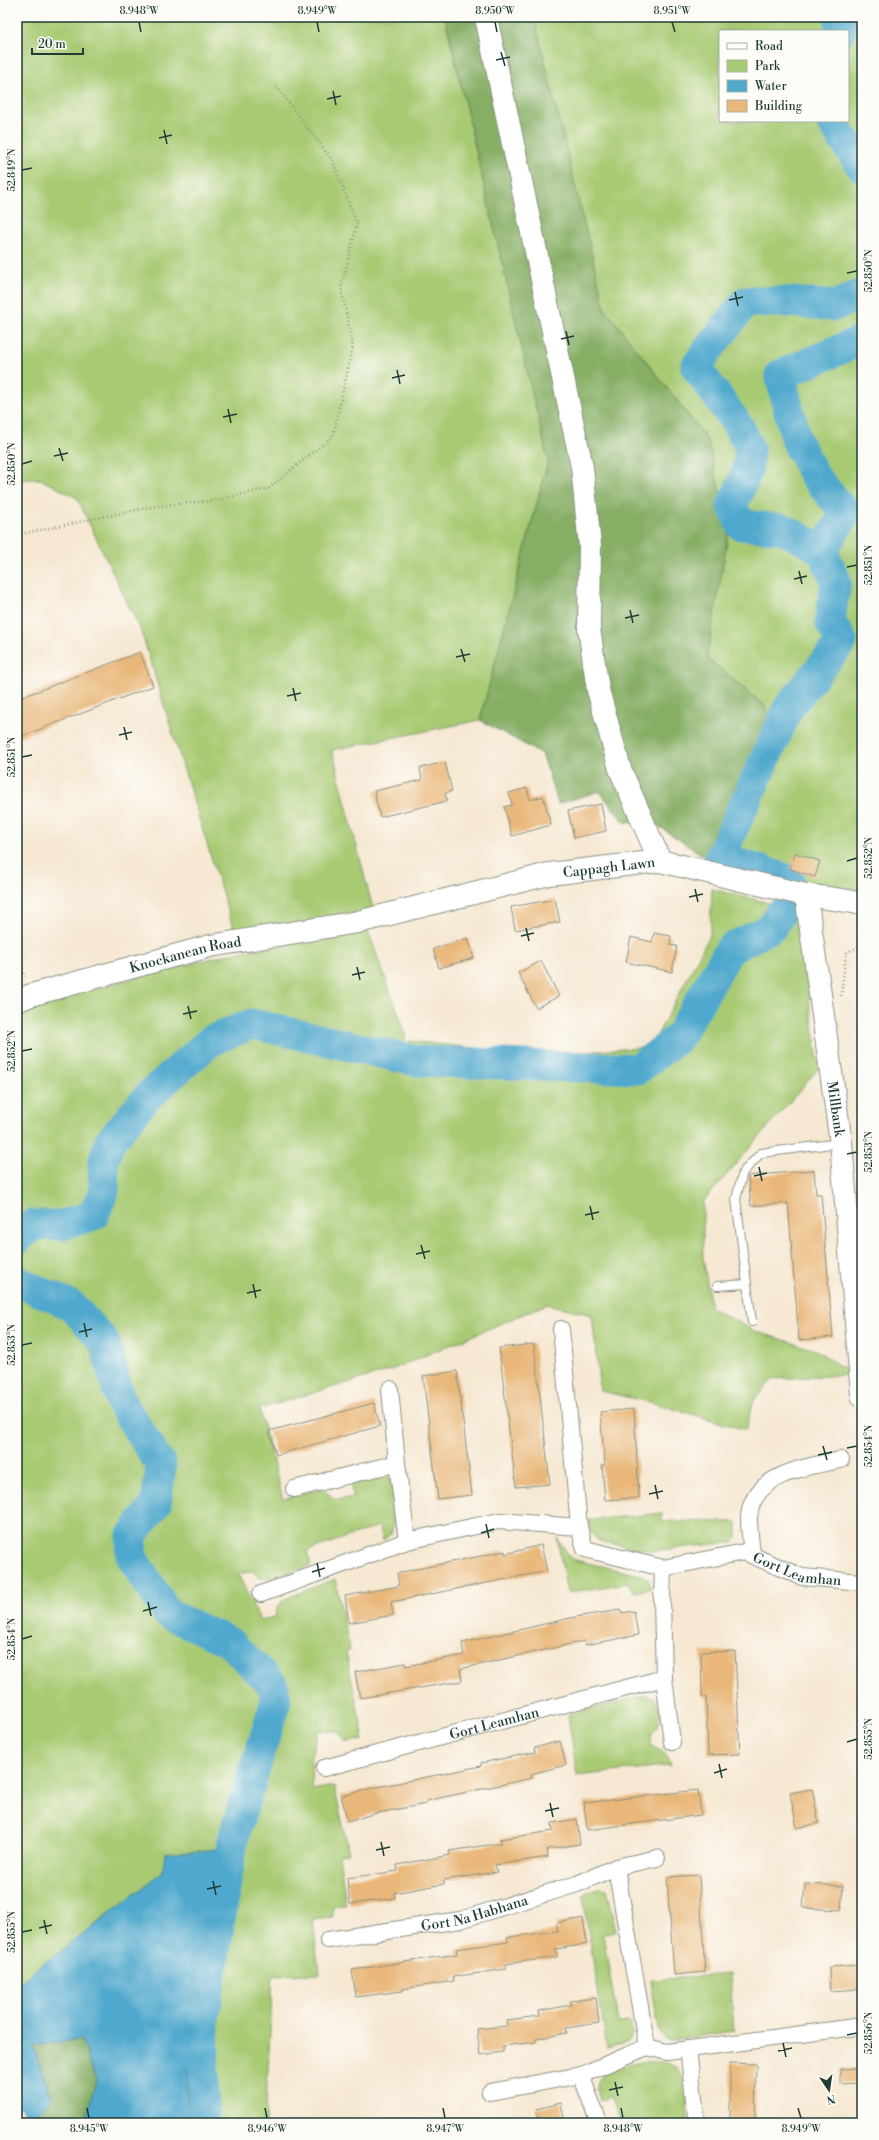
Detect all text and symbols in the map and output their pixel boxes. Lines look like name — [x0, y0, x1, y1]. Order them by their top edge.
text: 8.948°W — [119, 5, 160, 17]
text: 8.949°W — [297, 5, 337, 17]
text: 8.950°W — [475, 5, 516, 17]
text: 8.951°W — [654, 5, 691, 17]
scale bar — [32, 30, 83, 56]
legend — [719, 30, 849, 122]
text: 20 m — [38, 37, 66, 52]
text: Road — [755, 39, 783, 54]
text: Park — [755, 59, 781, 74]
text: Water — [754, 79, 787, 94]
text: Building — [754, 99, 803, 114]
text: 52.849°N — [6, 148, 18, 191]
text: 52.850°N — [863, 249, 875, 292]
text: 52.850°N — [6, 442, 18, 485]
text: 52.851°N — [863, 544, 875, 585]
text: 52.851°N — [6, 736, 18, 777]
text: 52.852°N — [863, 837, 875, 879]
street label: Cappagh Lawn — [562, 854, 657, 882]
street label: Knockanean Road — [128, 933, 243, 978]
text: 52.852°N — [6, 1030, 18, 1072]
street label: Millbank — [822, 1080, 848, 1139]
text: 52.853°N — [863, 1131, 875, 1173]
text: 52.853°N — [6, 1324, 18, 1366]
text: 52.854°N — [863, 1424, 875, 1467]
street label: Gort Leamhan — [750, 1549, 843, 1590]
text: 52.854°N — [6, 1617, 18, 1660]
street label: Gort Leamhan — [448, 1703, 542, 1744]
text: 52.855°N — [863, 1718, 875, 1760]
street label: Gort Na Habhana — [420, 1891, 531, 1936]
text: 52.855°N — [6, 1911, 18, 1953]
text: 52.856°N — [863, 2011, 875, 2054]
north arrow — [809, 2070, 849, 2110]
text: N — [825, 2091, 837, 2107]
text: 8.945°W — [70, 2123, 109, 2135]
text: 8.946°W — [247, 2123, 287, 2135]
text: 8.947°W — [426, 2123, 465, 2135]
text: 8.948°W — [603, 2123, 644, 2135]
text: 8.949°W — [781, 2123, 821, 2135]

